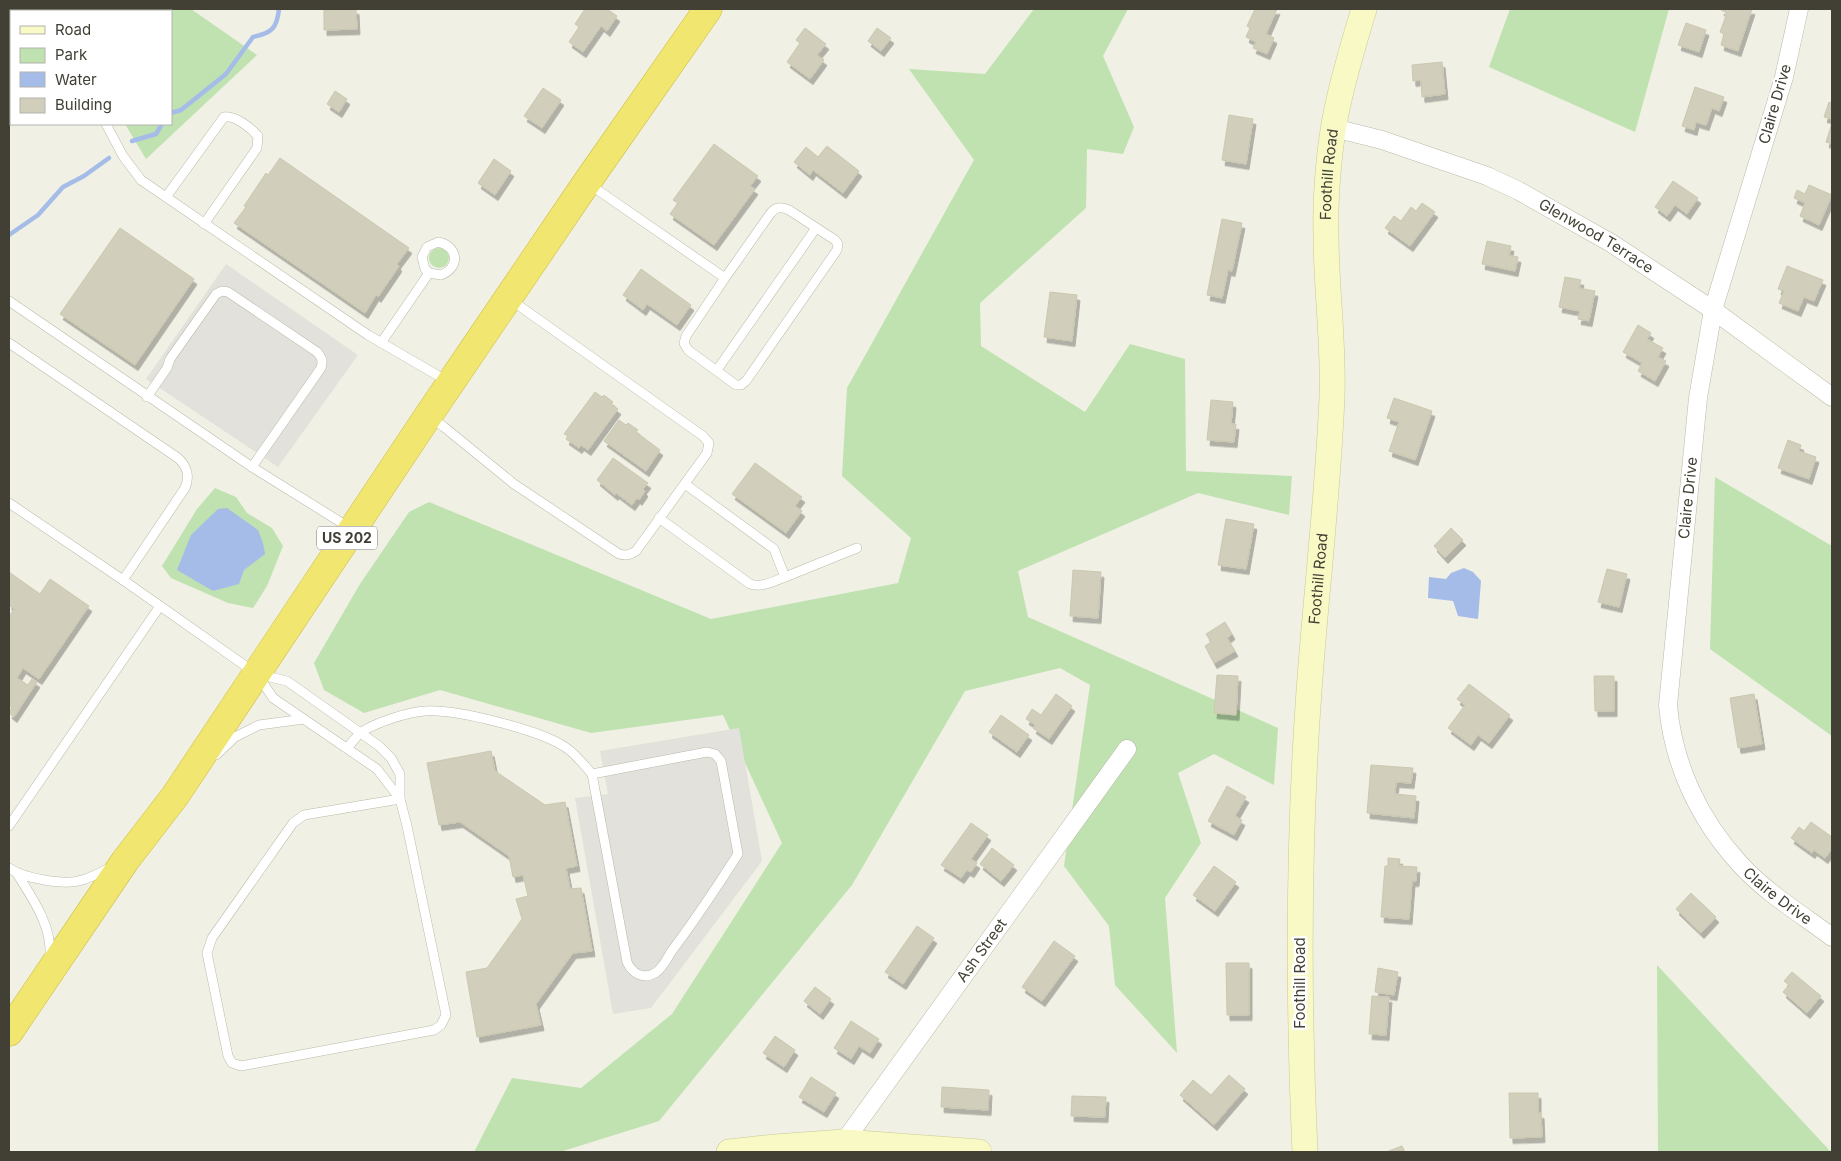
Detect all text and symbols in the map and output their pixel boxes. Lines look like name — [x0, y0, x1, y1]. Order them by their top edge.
legend — [10, 10, 172, 125]
text: Road — [55, 20, 91, 39]
text: Park — [55, 45, 88, 64]
street label: Claire Drive — [1754, 62, 1795, 146]
text: Water — [55, 70, 97, 89]
text: Building — [55, 95, 112, 114]
street label: Foothill Road — [1316, 127, 1342, 220]
street label: Glenwood Terrace — [1535, 194, 1657, 277]
street label: Claire Drive — [1674, 456, 1701, 540]
road number: US 202 — [317, 526, 377, 550]
street label: Foothill Road — [1304, 532, 1332, 625]
street label: Claire Drive — [1739, 863, 1816, 929]
street label: Ash Street — [952, 915, 1011, 986]
street label: Foothill Road — [1290, 937, 1309, 1029]

